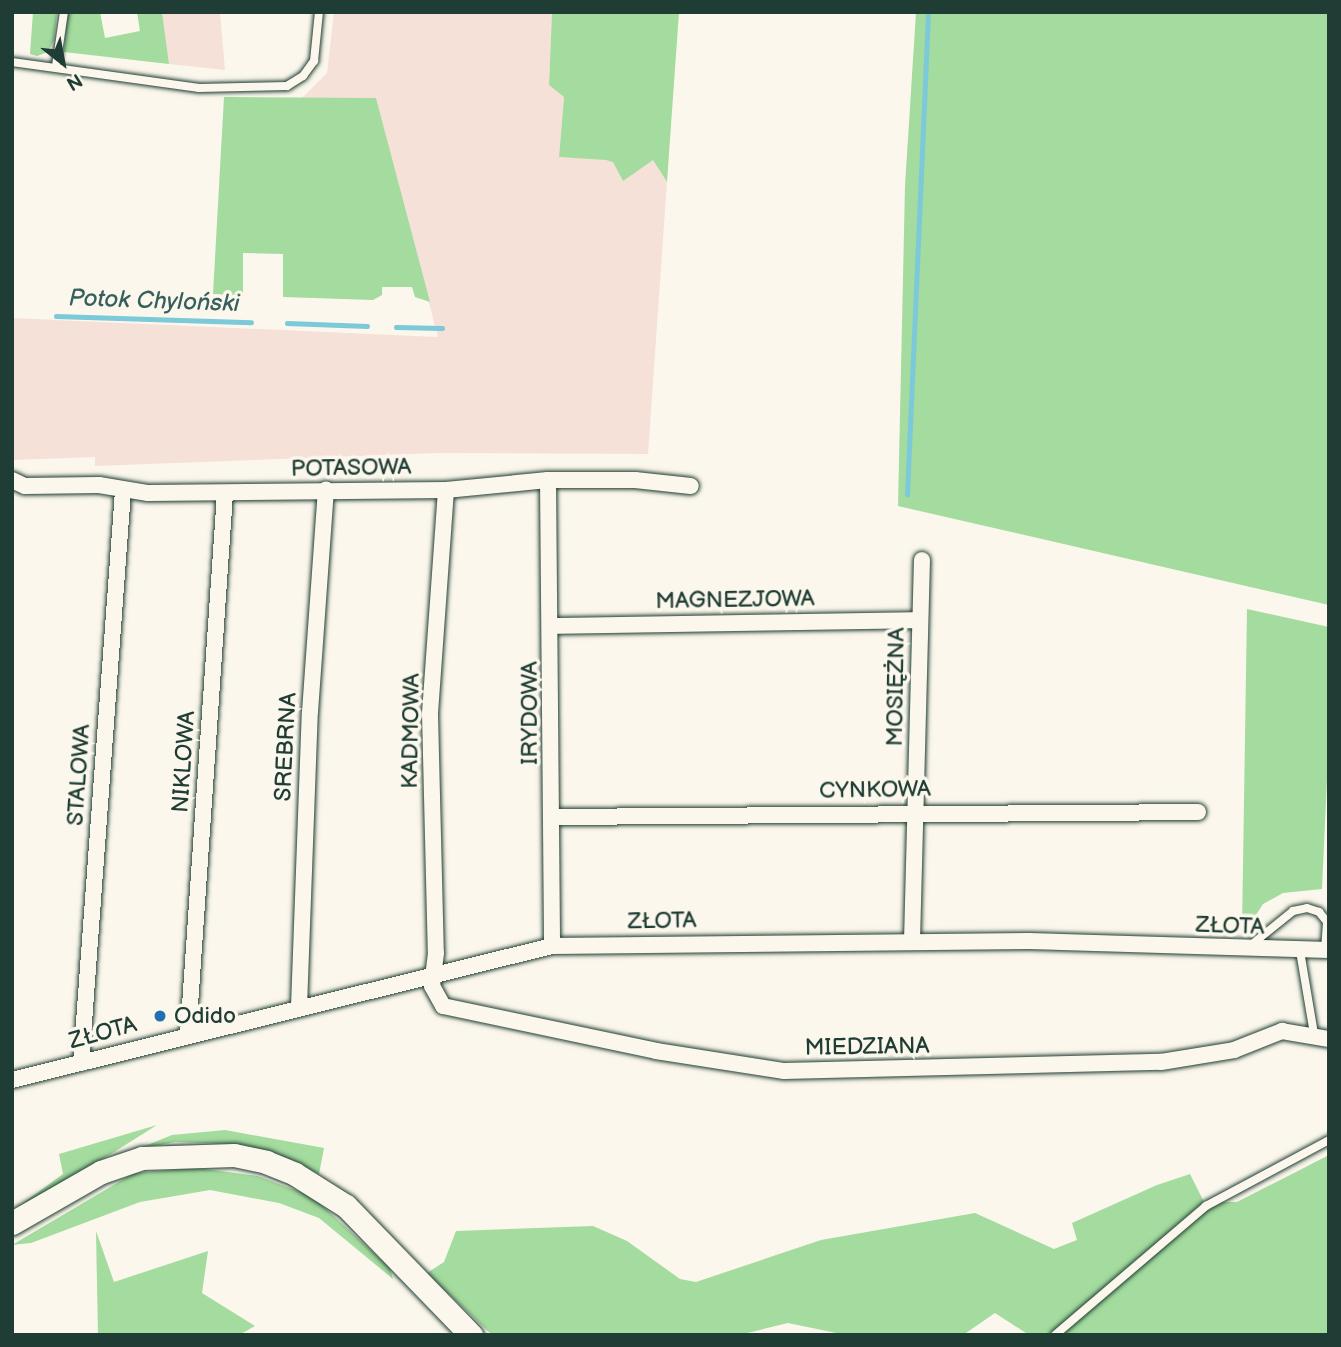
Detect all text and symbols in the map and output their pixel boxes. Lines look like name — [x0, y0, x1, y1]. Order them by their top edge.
north arrow — [28, 28, 98, 98]
text: N — [62, 68, 86, 95]
water label: Potok Chyloński — [68, 284, 240, 318]
street label: POTASOWA — [291, 453, 411, 483]
street label: MAGNEZJOWA — [655, 585, 815, 615]
street label: MOSIĘŻNA — [881, 627, 911, 747]
street label: IRYDOWA — [516, 661, 544, 765]
street label: KADMOWA — [396, 673, 426, 789]
street label: SREBRNA — [269, 692, 303, 802]
street label: NIKLOWA — [167, 710, 201, 814]
street label: STALOWA — [62, 723, 96, 827]
street label: CYNKOWA — [819, 775, 931, 805]
street label: ZŁOTA — [627, 907, 697, 935]
street label: ZŁOTA — [1195, 911, 1265, 941]
place label: Odido — [174, 1002, 236, 1030]
marker: Odido — [152, 1008, 168, 1024]
street label: ZŁOTA — [66, 1011, 140, 1055]
street label: MIEDZIANA — [804, 1032, 930, 1062]

